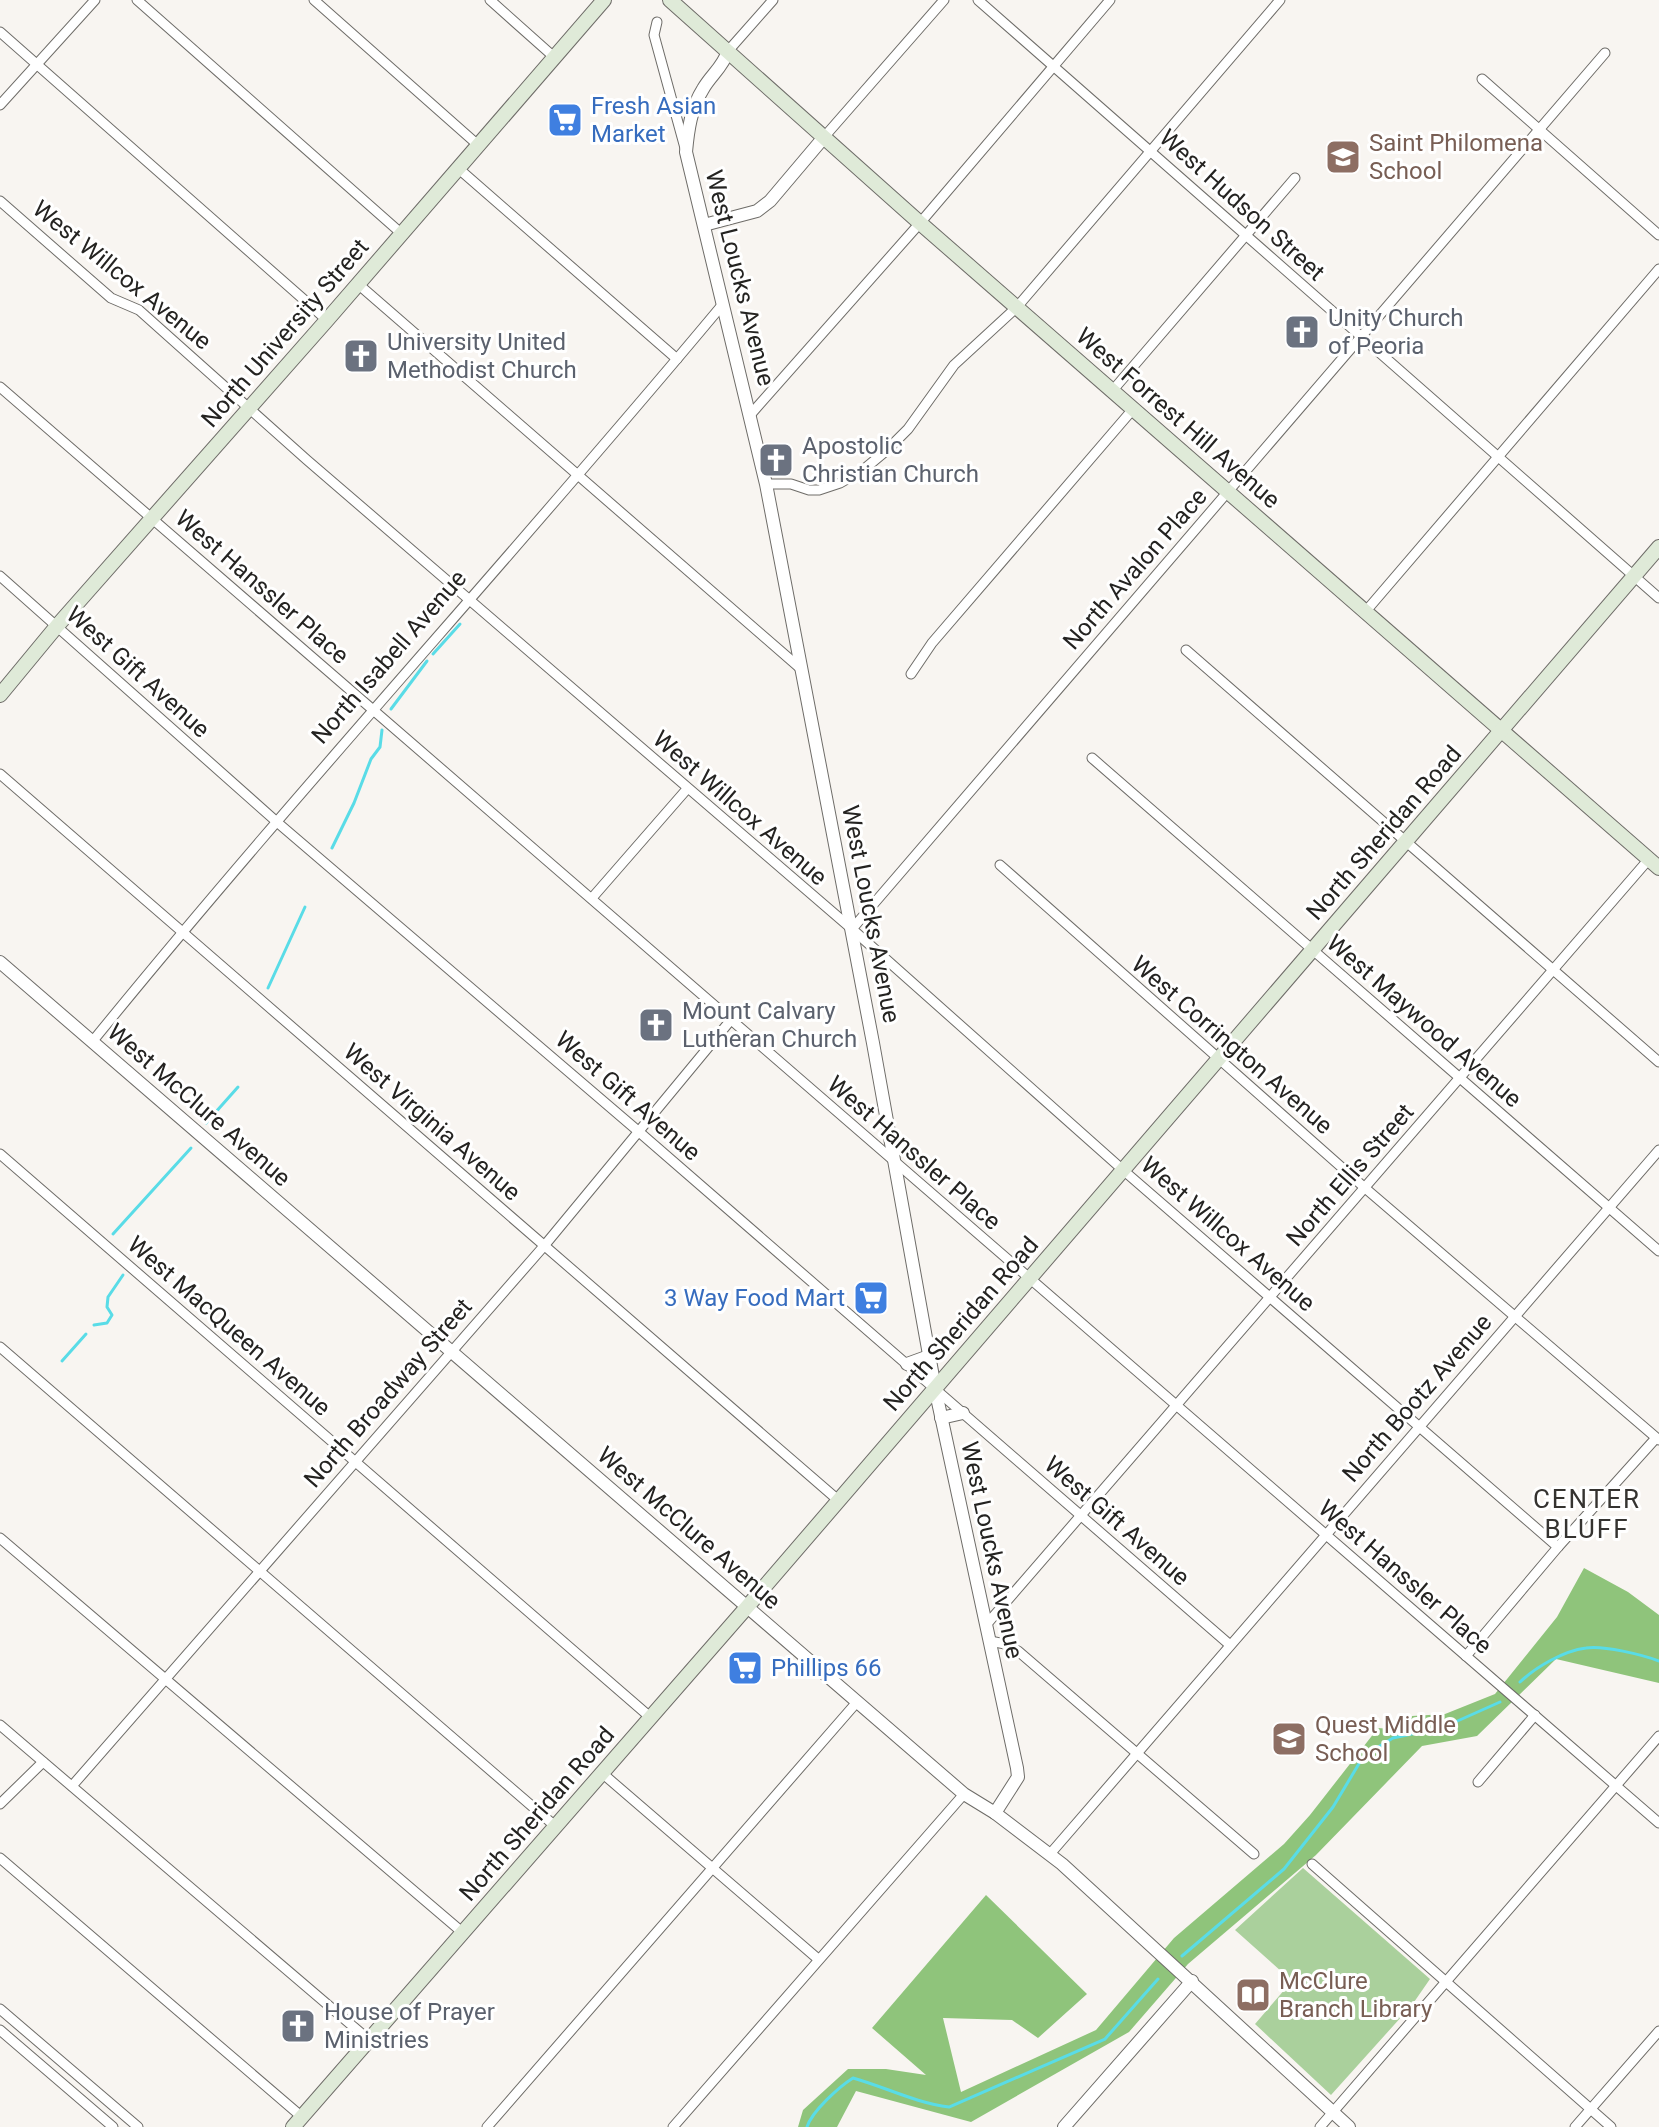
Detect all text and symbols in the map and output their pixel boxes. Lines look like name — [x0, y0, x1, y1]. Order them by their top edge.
place label: Fresh Asian Market — [591, 92, 716, 148]
supermarket icon: Fresh Asian Market — [546, 101, 584, 139]
street label: West Hudson Street — [1154, 124, 1330, 287]
place label: Saint Philomena School — [1369, 129, 1543, 185]
school or university icon: Saint Philomena School — [1324, 138, 1362, 176]
street label: West Loucks Avenue — [700, 167, 780, 389]
street label: West Willcox Avenue — [27, 195, 217, 355]
street label: North University Street — [196, 233, 374, 433]
place label: Unity Church of Peoria — [1328, 304, 1464, 360]
church icon: Unity Church of Peoria — [1283, 313, 1321, 351]
street label: West Forrest Hill Avenue — [1070, 322, 1286, 514]
place label: University United Methodist Church — [387, 328, 577, 384]
church icon: University United Methodist Church — [342, 337, 380, 375]
place label: Apostolic Christian Church — [802, 432, 979, 488]
church icon: Apostolic Christian Church — [757, 441, 795, 479]
street label: North Avalon Place — [1057, 483, 1213, 655]
street label: West Hanssler Place — [170, 504, 354, 670]
street label: North Isabell Avenue — [306, 564, 472, 750]
street label: West Gift Avenue — [61, 600, 215, 744]
street label: West Willcox Avenue — [647, 725, 833, 891]
street label: North Sheridan Road — [1301, 740, 1467, 926]
street label: West Loucks Avenue — [836, 803, 906, 1025]
street label: West Maywood Avenue — [1321, 929, 1527, 1113]
street label: West Corrington Avenue — [1126, 950, 1338, 1140]
place label: Mount Calvary Lutheran Church — [682, 997, 857, 1053]
church icon: Mount Calvary Lutheran Church — [637, 1006, 675, 1044]
street label: West McClure Avenue — [102, 1018, 296, 1192]
street label: West Gift Avenue — [550, 1026, 706, 1166]
street label: West Virginia Avenue — [338, 1038, 526, 1206]
street label: West Hanssler Place — [822, 1070, 1006, 1236]
street label: North Ellis Street — [1281, 1098, 1419, 1252]
street label: West Willcox Avenue — [1135, 1151, 1321, 1317]
street label: West MacQueen Avenue — [122, 1230, 336, 1422]
street label: North Sheridan Road — [878, 1231, 1044, 1417]
supermarket icon: 3 Way Food Mart — [852, 1279, 890, 1317]
place label: 3 Way Food Mart — [664, 1284, 845, 1312]
street label: North Broadway Street — [298, 1293, 478, 1493]
street label: North Bootz Avenue — [1337, 1308, 1497, 1488]
street label: West Loucks Avenue — [955, 1439, 1029, 1661]
street label: West McClure Avenue — [592, 1441, 786, 1615]
street label: West Gift Avenue — [1039, 1451, 1195, 1591]
district label: CENTER BLUFF — [1533, 1484, 1641, 1544]
street label: West Hanssler Place — [1313, 1494, 1497, 1660]
supermarket icon: Phillips 66 — [726, 1649, 764, 1687]
place label: Phillips 66 — [771, 1654, 882, 1682]
place label: Quest Middle School — [1315, 1711, 1456, 1767]
school or university icon: Quest Middle School — [1270, 1720, 1308, 1758]
street label: North Sheridan Road — [454, 1721, 620, 1907]
place label: McClure Branch Library — [1279, 1967, 1433, 2023]
library icon: McClure Branch Library — [1234, 1976, 1272, 2014]
place label: House of Prayer Ministries — [324, 1998, 495, 2054]
church icon: House of Prayer Ministries — [279, 2007, 317, 2045]

